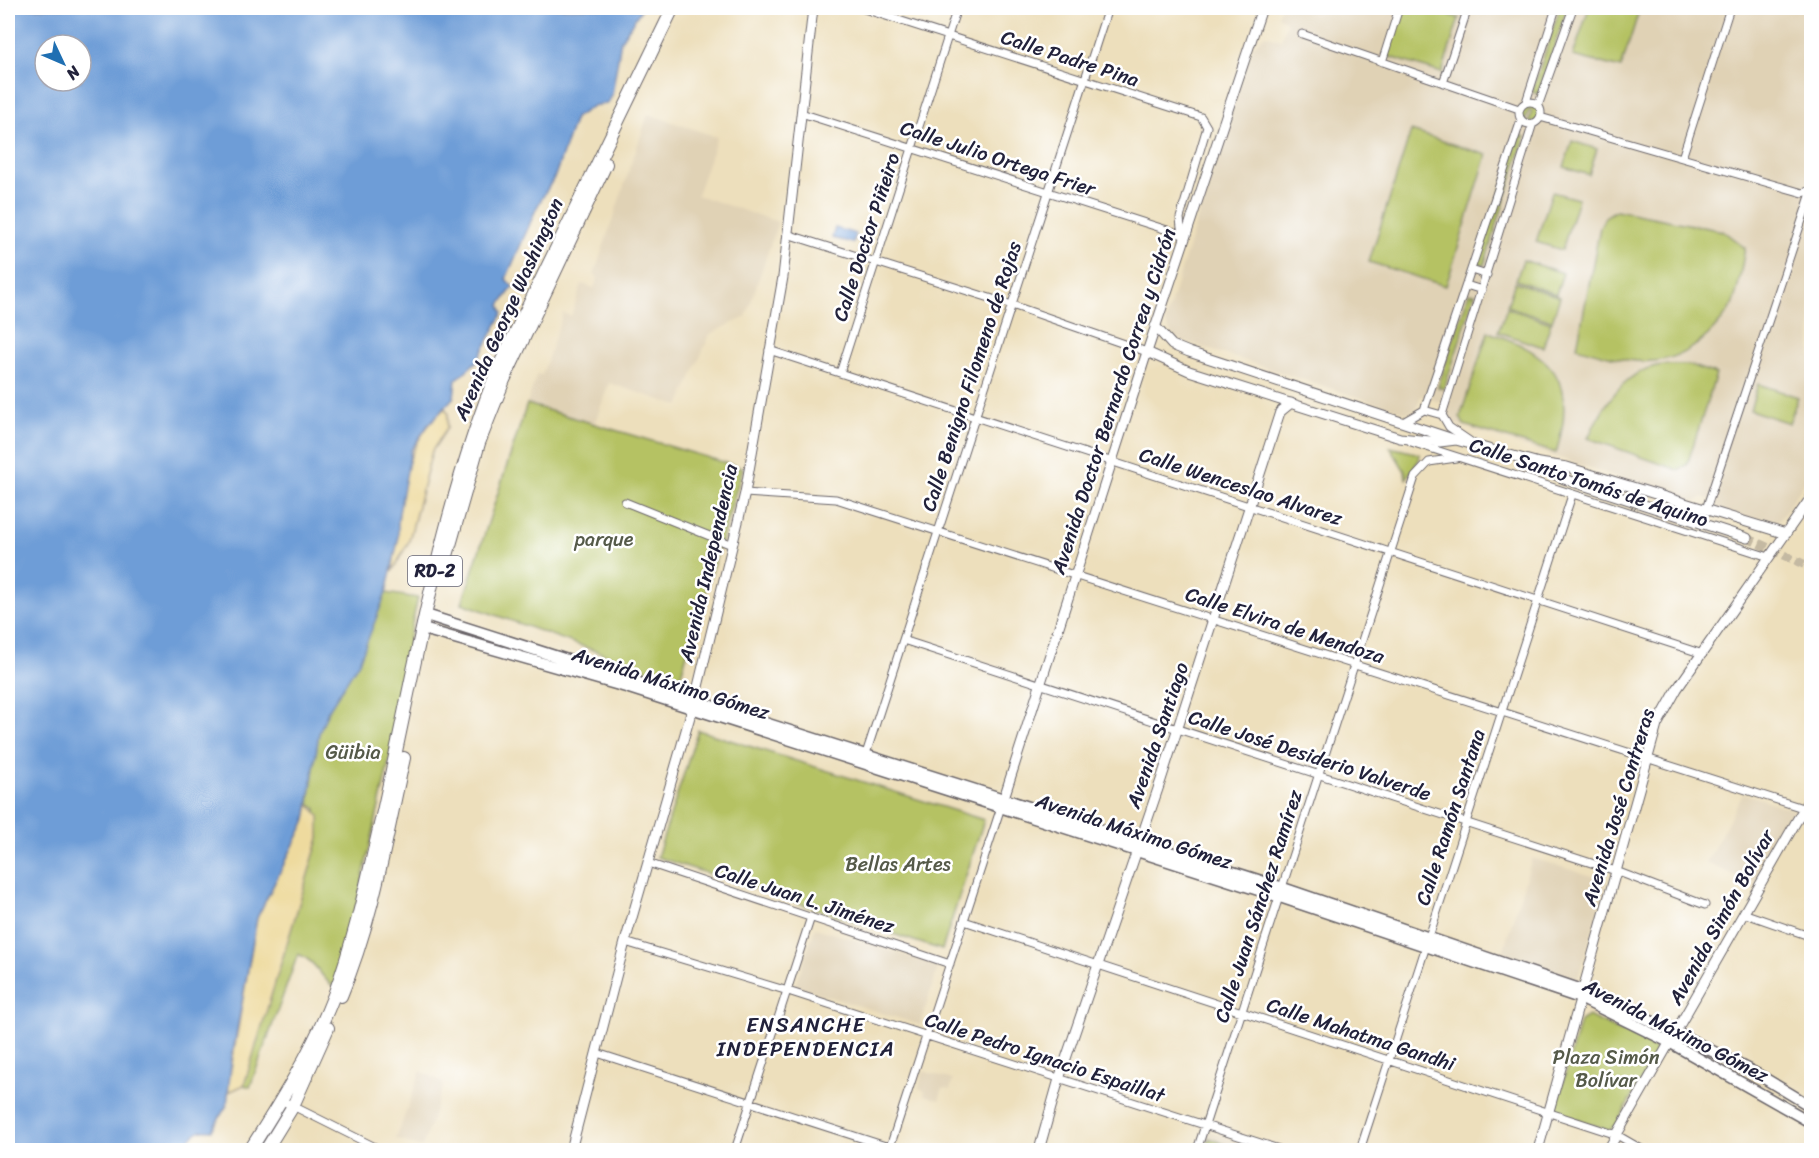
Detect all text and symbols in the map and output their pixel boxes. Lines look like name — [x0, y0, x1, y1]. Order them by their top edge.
street label: Calle Padre Pina — [996, 20, 1143, 97]
north arrow — [33, 33, 93, 93]
text: N — [59, 58, 88, 88]
street label: Calle Julio Ortega Frier — [896, 110, 1102, 207]
street label: Calle Doctor Piñeiro — [823, 148, 910, 326]
street label: Avenida George Washington — [443, 192, 573, 427]
street label: Avenida Doctor Bernardo Correa y Cidrón — [1041, 223, 1186, 580]
street label: Calle Benigno Filomeno de Rojas — [911, 236, 1032, 516]
street label: Calle Santo Tomás de Aquino — [1465, 427, 1713, 538]
street label: Calle Wenceslao Alvarez — [1135, 437, 1348, 536]
street label: Avenida Independencia — [668, 460, 749, 667]
park label: parque — [574, 522, 634, 557]
road number: RD-2 — [408, 556, 462, 586]
street label: Calle Elvira de Mendoza — [1181, 577, 1390, 674]
street label: Avenida Máximo Gómez — [567, 637, 774, 730]
street label: Avenida Santiago — [1116, 657, 1199, 814]
street label: Calle José Desiderio Valverde — [1184, 700, 1436, 811]
street label: Avenida José Contreras — [1572, 703, 1665, 911]
street label: Calle Ramón Santana — [1405, 724, 1495, 910]
park label: Güibia — [325, 735, 381, 770]
street label: Avenida Máximo Gómez — [1030, 783, 1237, 880]
street label: Calle Juan Sánchez Ramírez — [1204, 785, 1313, 1027]
street label: Avenida Simón Bolívar — [1658, 821, 1785, 1012]
park label: Bellas Artes — [845, 847, 952, 882]
street label: Calle Juan L. Jiménez — [710, 853, 900, 944]
street label: Avenida Máximo Gómez — [1576, 968, 1775, 1093]
street label: Calle Mahatma Gandhi — [1262, 988, 1461, 1082]
street label: Calle Pedro Ignacio Espaillat — [920, 1002, 1170, 1113]
district label: ENSANCHE INDEPENDENCIA — [716, 1006, 895, 1068]
park label: Plaza Simón Bolívar — [1553, 1040, 1660, 1098]

